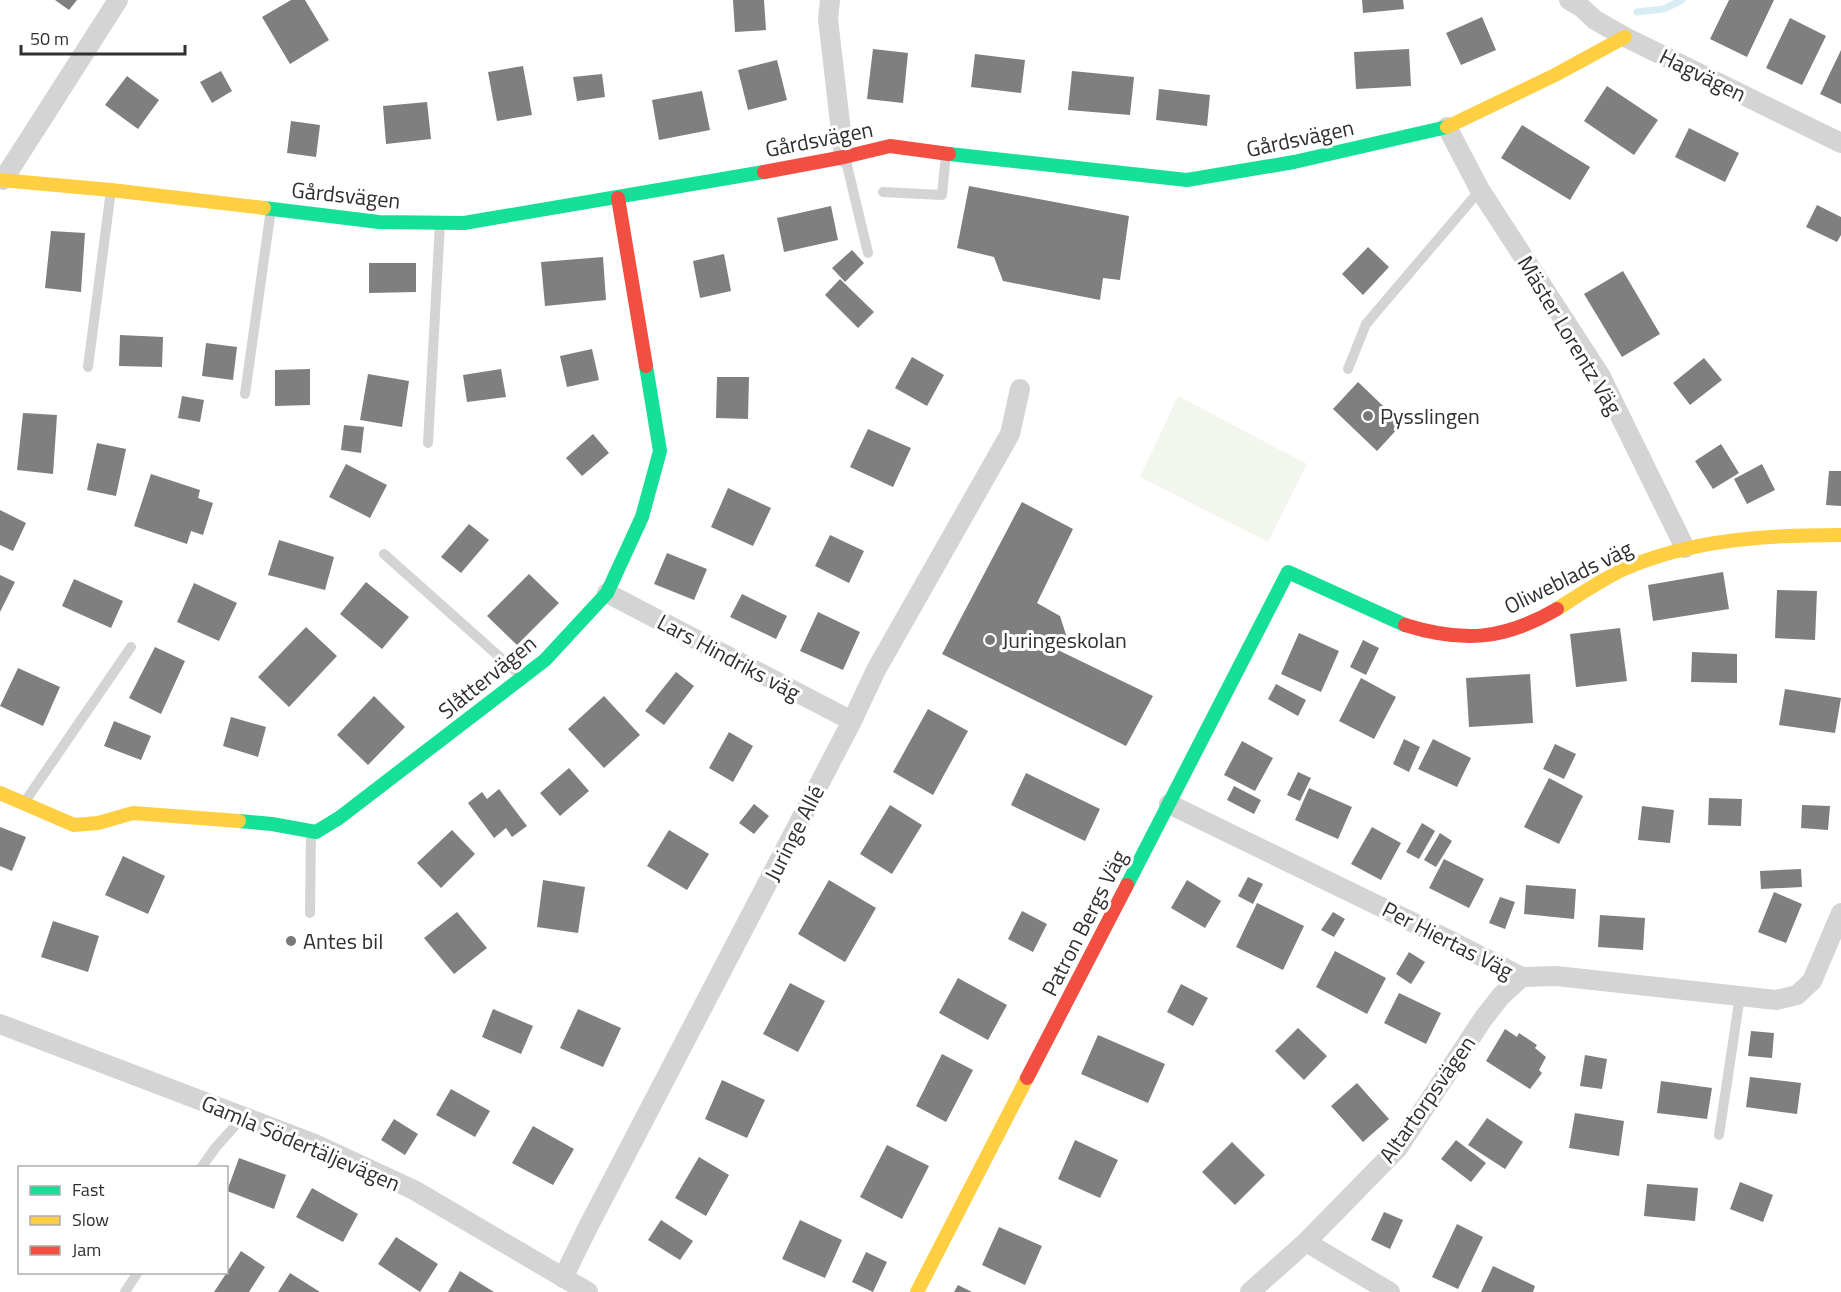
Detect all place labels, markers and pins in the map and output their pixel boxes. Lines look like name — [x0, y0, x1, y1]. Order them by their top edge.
place label: Pysslingen — [1380, 399, 1480, 433]
marker: Pysslingen — [1361, 409, 1375, 423]
place label: Juringeskolan — [1002, 623, 1127, 657]
marker: Juringeskolan — [983, 633, 997, 647]
place label: Antes bil — [303, 924, 383, 958]
marker: Antes bil — [284, 934, 298, 948]

